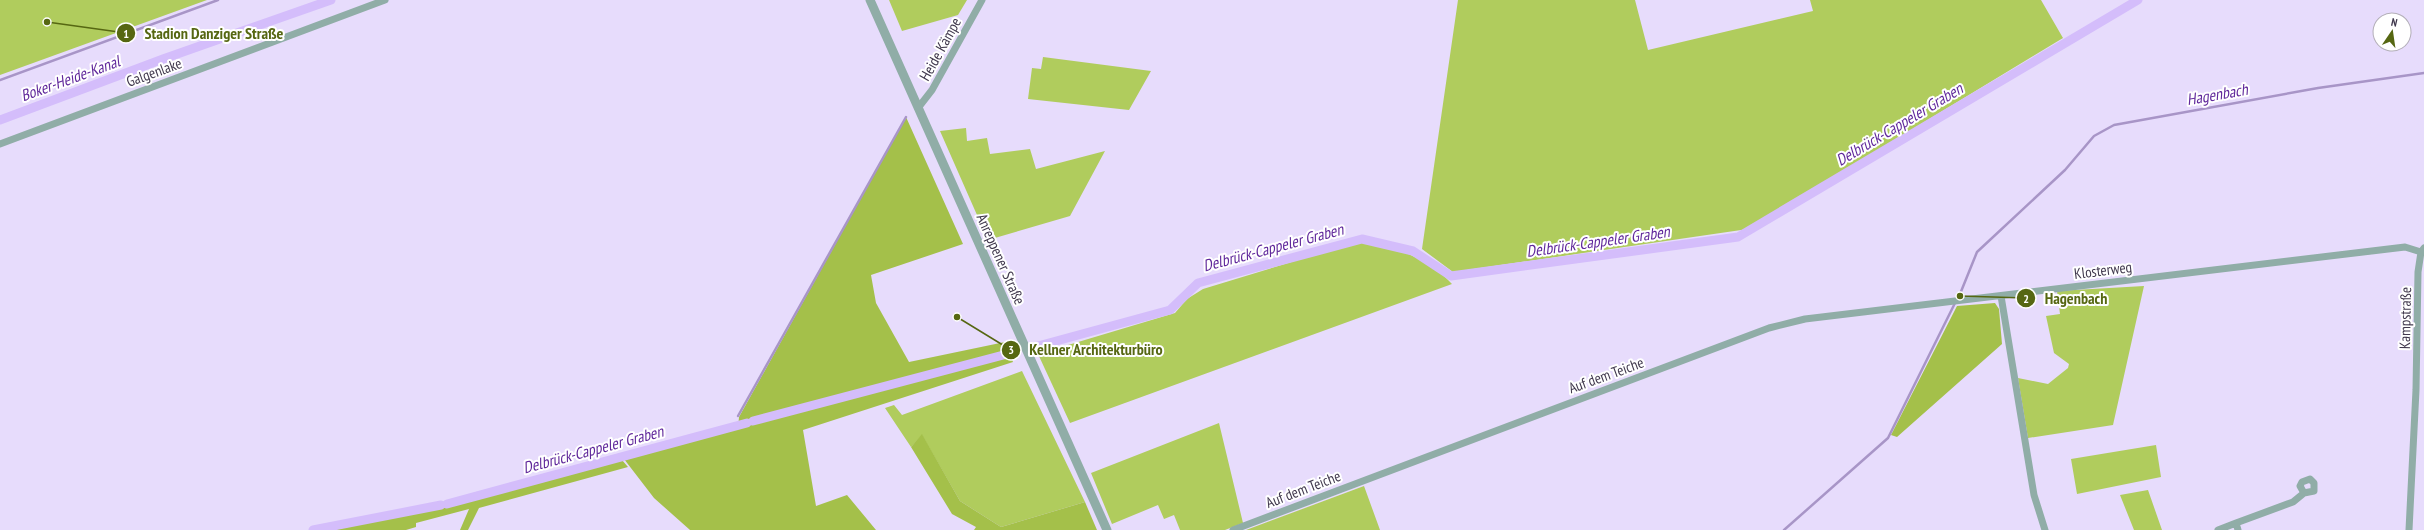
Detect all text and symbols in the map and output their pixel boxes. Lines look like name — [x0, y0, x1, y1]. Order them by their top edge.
north arrow — [2372, 12, 2412, 52]
street label: Heide Kämpe — [915, 14, 965, 84]
text: N — [2390, 15, 2399, 30]
callout: Stadion Danziger Straße — [116, 19, 291, 47]
text: Stadion Danziger Straße — [145, 23, 284, 43]
text: 1 — [123, 26, 129, 41]
water label: Boker-Heide-Kanal — [18, 50, 124, 105]
street label: Galgenlake — [124, 53, 184, 91]
water label: Delbrück-Cappeler Graben — [1832, 78, 1967, 170]
water label: Hagenbach — [2185, 79, 2250, 109]
street label: Anreppener Straße — [972, 211, 1030, 307]
water label: Delbrück-Cappeler Graben — [1201, 218, 1346, 275]
water label: Delbrück-Cappeler Graben — [1525, 221, 1672, 261]
street label: Klosterweg — [2073, 257, 2133, 283]
callout: Hagenbach — [2016, 284, 2115, 312]
street label: Kampstraße — [2395, 287, 2415, 349]
text: Hagenbach — [2045, 288, 2107, 308]
text: 2 — [2023, 291, 2029, 306]
callout: Kellner Architekturbüro — [1001, 336, 1171, 364]
text: Kellner Architekturbüro — [1029, 339, 1163, 359]
text: 3 — [1008, 342, 1014, 357]
street label: Auf dem Teiche — [1566, 353, 1646, 397]
water label: Delbrück-Cappeler Graben — [521, 420, 666, 477]
street label: Auf dem Teiche — [1263, 466, 1343, 512]

